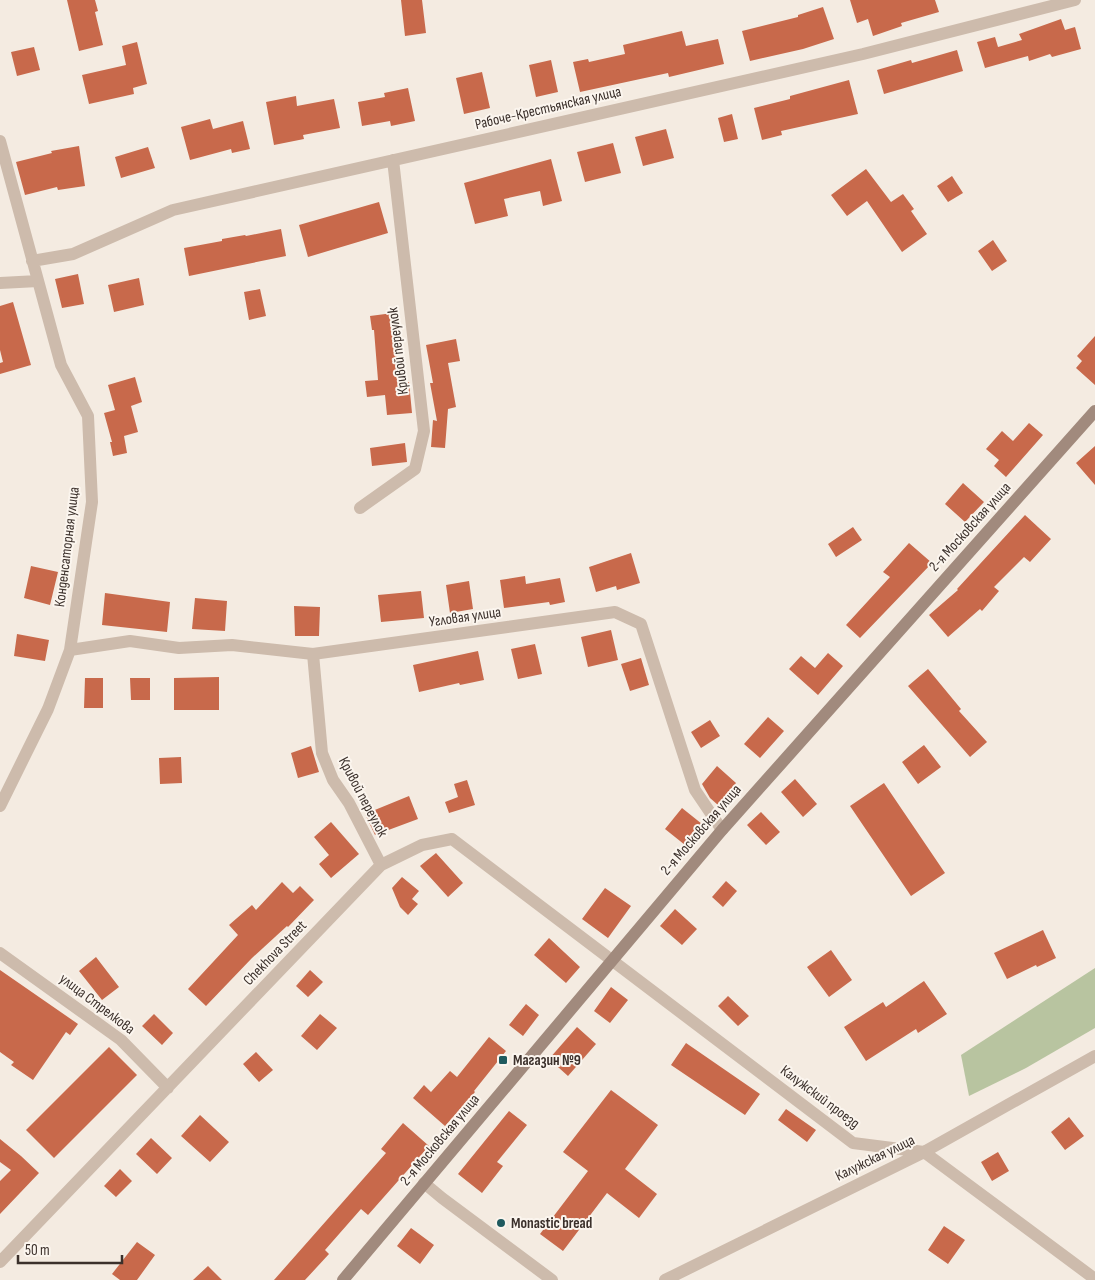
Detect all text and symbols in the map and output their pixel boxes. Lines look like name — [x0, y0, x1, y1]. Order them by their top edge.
street label: Рабоче-Крестьянская улица — [473, 82, 623, 134]
street label: Кривой переулок — [383, 306, 413, 396]
street label: 2-я Московская улица — [925, 478, 1015, 576]
street label: Конденсаторная улица — [50, 486, 84, 608]
street label: Угловая улица — [428, 603, 502, 631]
street label: Кривой переулок — [334, 754, 392, 841]
street label: 2-я Московская улица — [656, 781, 746, 879]
street label: Chekhova Street — [239, 916, 311, 990]
street label: улица Стрелкова — [55, 969, 139, 1039]
place label: Магазин №9 — [513, 1051, 581, 1070]
marker: Магазин №9 — [497, 1054, 509, 1066]
street label: Калужский проезд — [777, 1061, 863, 1133]
street label: 2-я Московская улица — [396, 1090, 484, 1190]
street label: Калужская улица — [832, 1130, 918, 1185]
place label: Monastic bread — [511, 1214, 592, 1233]
marker: Monastic bread — [495, 1217, 507, 1229]
scale bar — [18, 1232, 121, 1264]
text: 50 m — [25, 1241, 50, 1260]

